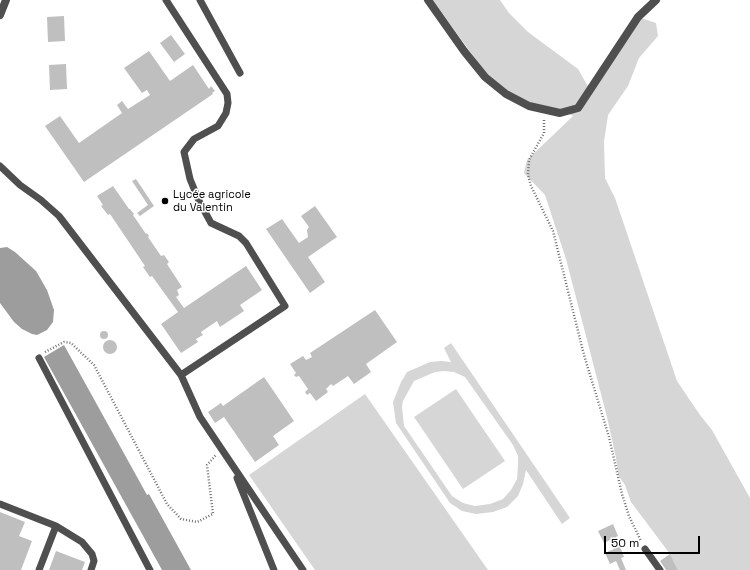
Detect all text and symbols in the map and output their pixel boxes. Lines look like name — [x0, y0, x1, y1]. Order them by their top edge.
place label: Lycée agricole du Valentin — [173, 188, 251, 214]
marker: Lycée agricole du Valentin — [160, 196, 170, 206]
scale bar — [606, 528, 702, 554]
text: 50 m — [611, 535, 639, 551]

